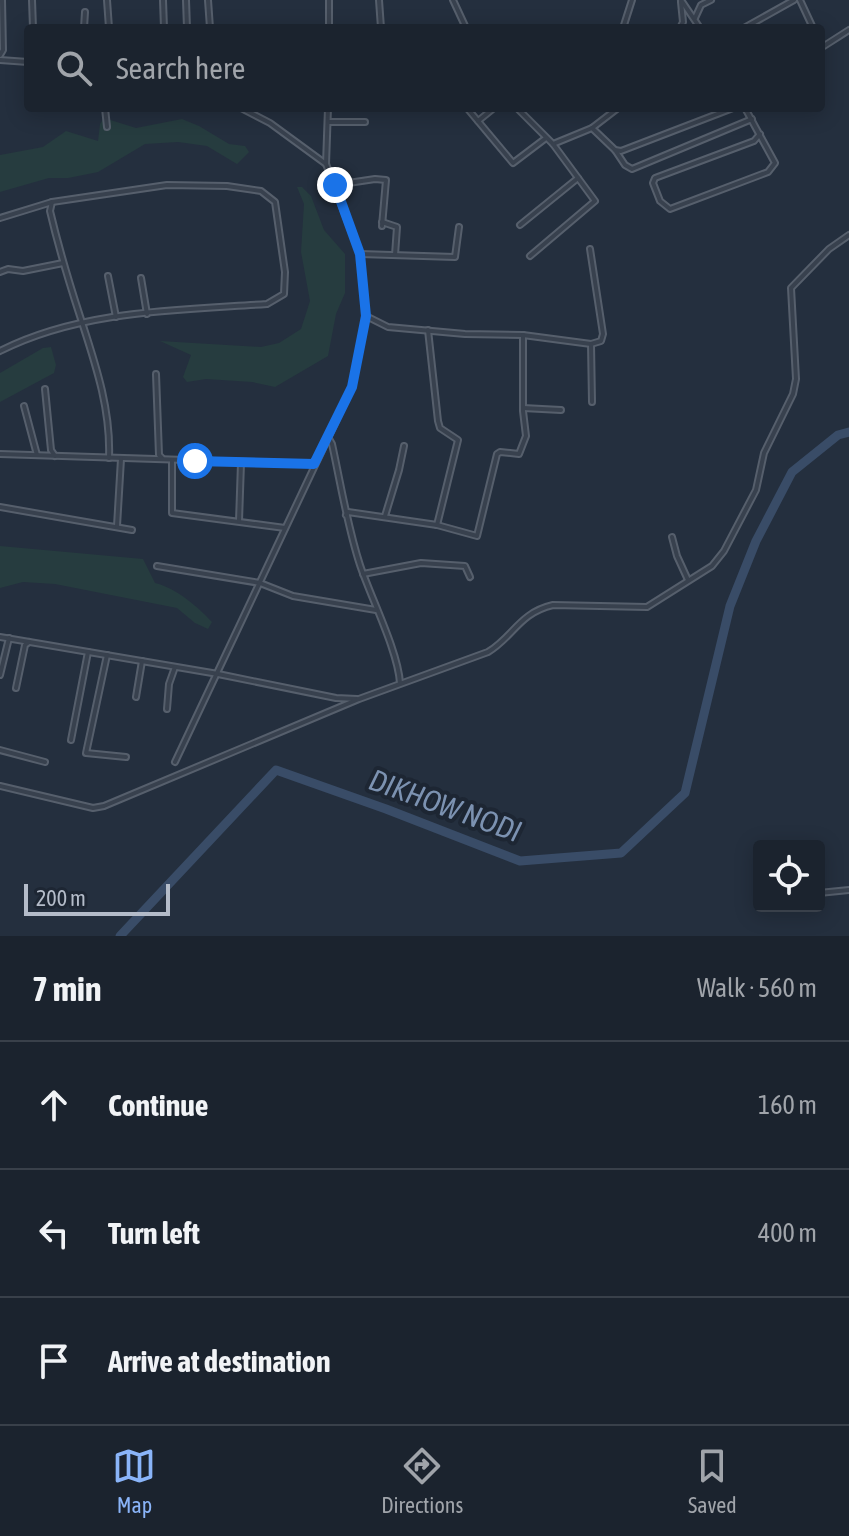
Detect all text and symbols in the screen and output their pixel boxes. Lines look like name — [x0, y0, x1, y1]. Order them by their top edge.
search box — [24, 24, 825, 112]
icon: search — [52, 46, 96, 90]
text: Search here — [116, 51, 245, 85]
route end — [317, 167, 353, 203]
route start — [177, 443, 213, 479]
water label: DIKHOW NODI — [365, 762, 526, 848]
map controls — [753, 840, 825, 912]
button: locate — [753, 840, 825, 912]
scale bar — [24, 880, 170, 916]
text: 200 m — [36, 885, 86, 911]
text: 7 min — [32, 969, 101, 1008]
text: Walk · 560 m — [697, 973, 817, 1003]
icon: ahead — [32, 1083, 76, 1127]
text: Continue — [108, 1088, 208, 1122]
text: 160 m — [758, 1090, 817, 1120]
icon: left — [32, 1211, 76, 1255]
text: Turn left — [108, 1216, 200, 1250]
text: 400 m — [758, 1218, 817, 1248]
icon: arrive — [32, 1339, 76, 1383]
text: Arrive at destination — [108, 1344, 330, 1378]
tab: Map — [112, 1444, 156, 1518]
tab: Directions — [381, 1444, 463, 1518]
tab: Saved — [688, 1444, 737, 1518]

